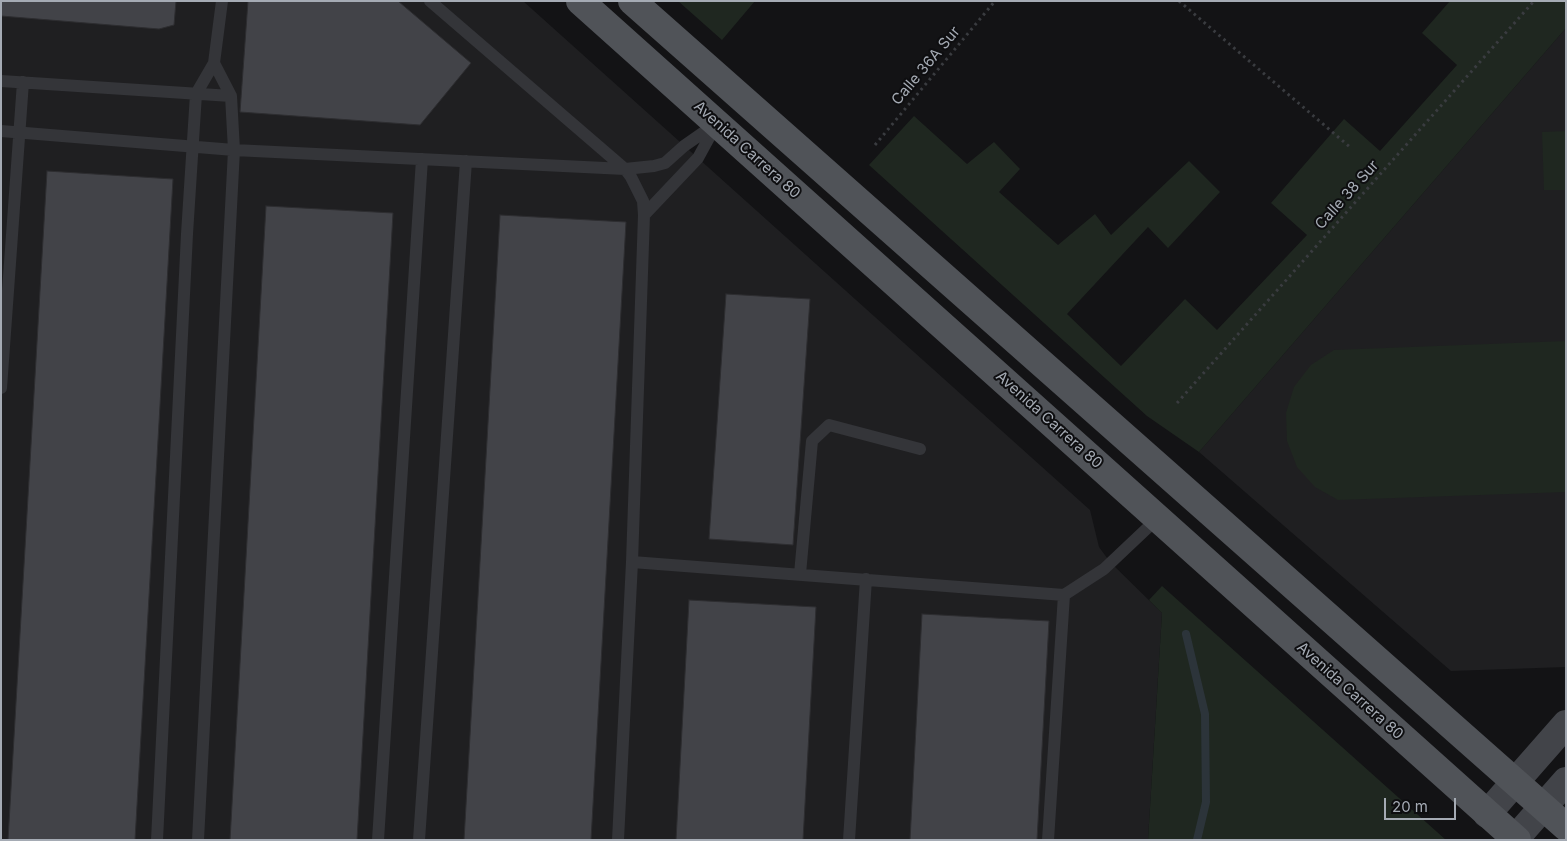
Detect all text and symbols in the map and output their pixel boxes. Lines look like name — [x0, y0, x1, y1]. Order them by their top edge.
street label: Calle 36A Sur — [888, 23, 964, 109]
street label: Avenida Carrera 80 — [690, 97, 804, 203]
street label: Calle 38 Sur — [1311, 157, 1383, 233]
street label: Avenida Carrera 80 — [992, 367, 1106, 473]
street label: Avenida Carrera 80 — [1293, 638, 1407, 744]
scale bar — [1387, 788, 1460, 820]
text: 20 m — [1392, 797, 1428, 816]

